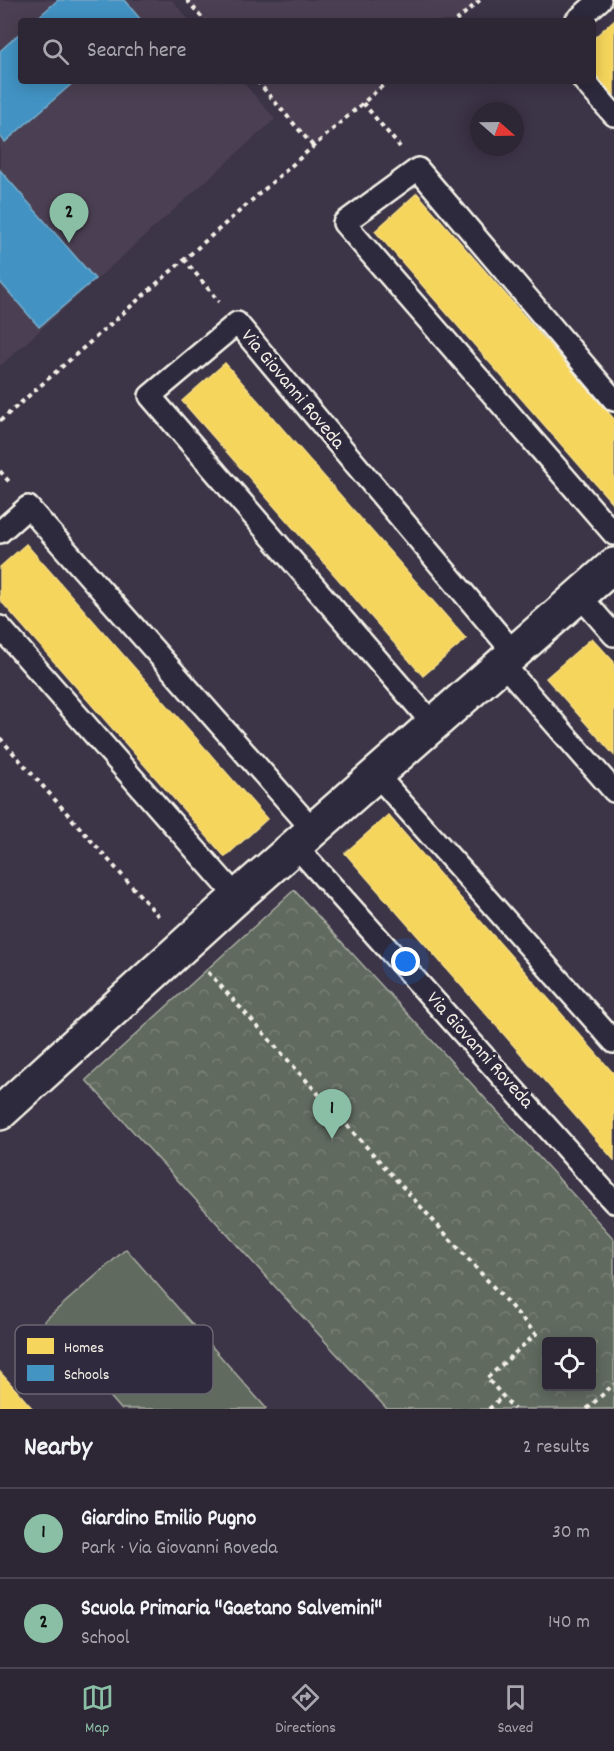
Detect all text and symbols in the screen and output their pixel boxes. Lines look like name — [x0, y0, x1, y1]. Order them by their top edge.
search box — [18, 18, 596, 84]
icon: search — [39, 35, 72, 68]
text: Search here — [87, 36, 186, 67]
north arrow — [470, 102, 524, 156]
pin: 2 — [50, 194, 88, 243]
street label: Via Giovanni Roveda — [233, 324, 351, 456]
your location — [391, 947, 420, 976]
street label: Via Giovanni Roveda — [419, 986, 540, 1116]
pin: 1 — [312, 1090, 352, 1139]
legend — [15, 1325, 213, 1394]
text: Homes — [64, 1337, 104, 1360]
map controls — [542, 1337, 596, 1391]
button: locate — [542, 1337, 596, 1391]
text: Schools — [64, 1364, 110, 1387]
text: Nearby — [24, 1430, 92, 1467]
text: 2 results — [523, 1434, 590, 1462]
text: Giardino Emilio Pugno — [81, 1504, 256, 1535]
text: 1 — [41, 1519, 46, 1547]
text: 30 m — [552, 1519, 590, 1547]
text: Park · Via Giovanni Roveda — [81, 1535, 278, 1563]
text: Scuola Primaria "Gaetano Salvemini" — [81, 1594, 382, 1625]
text: 2 — [39, 1609, 48, 1637]
text: 140 m — [548, 1609, 590, 1637]
text: School — [81, 1625, 130, 1653]
tab: Map — [81, 1681, 114, 1740]
tab: Directions — [275, 1681, 336, 1740]
tab: Saved — [497, 1681, 533, 1740]

